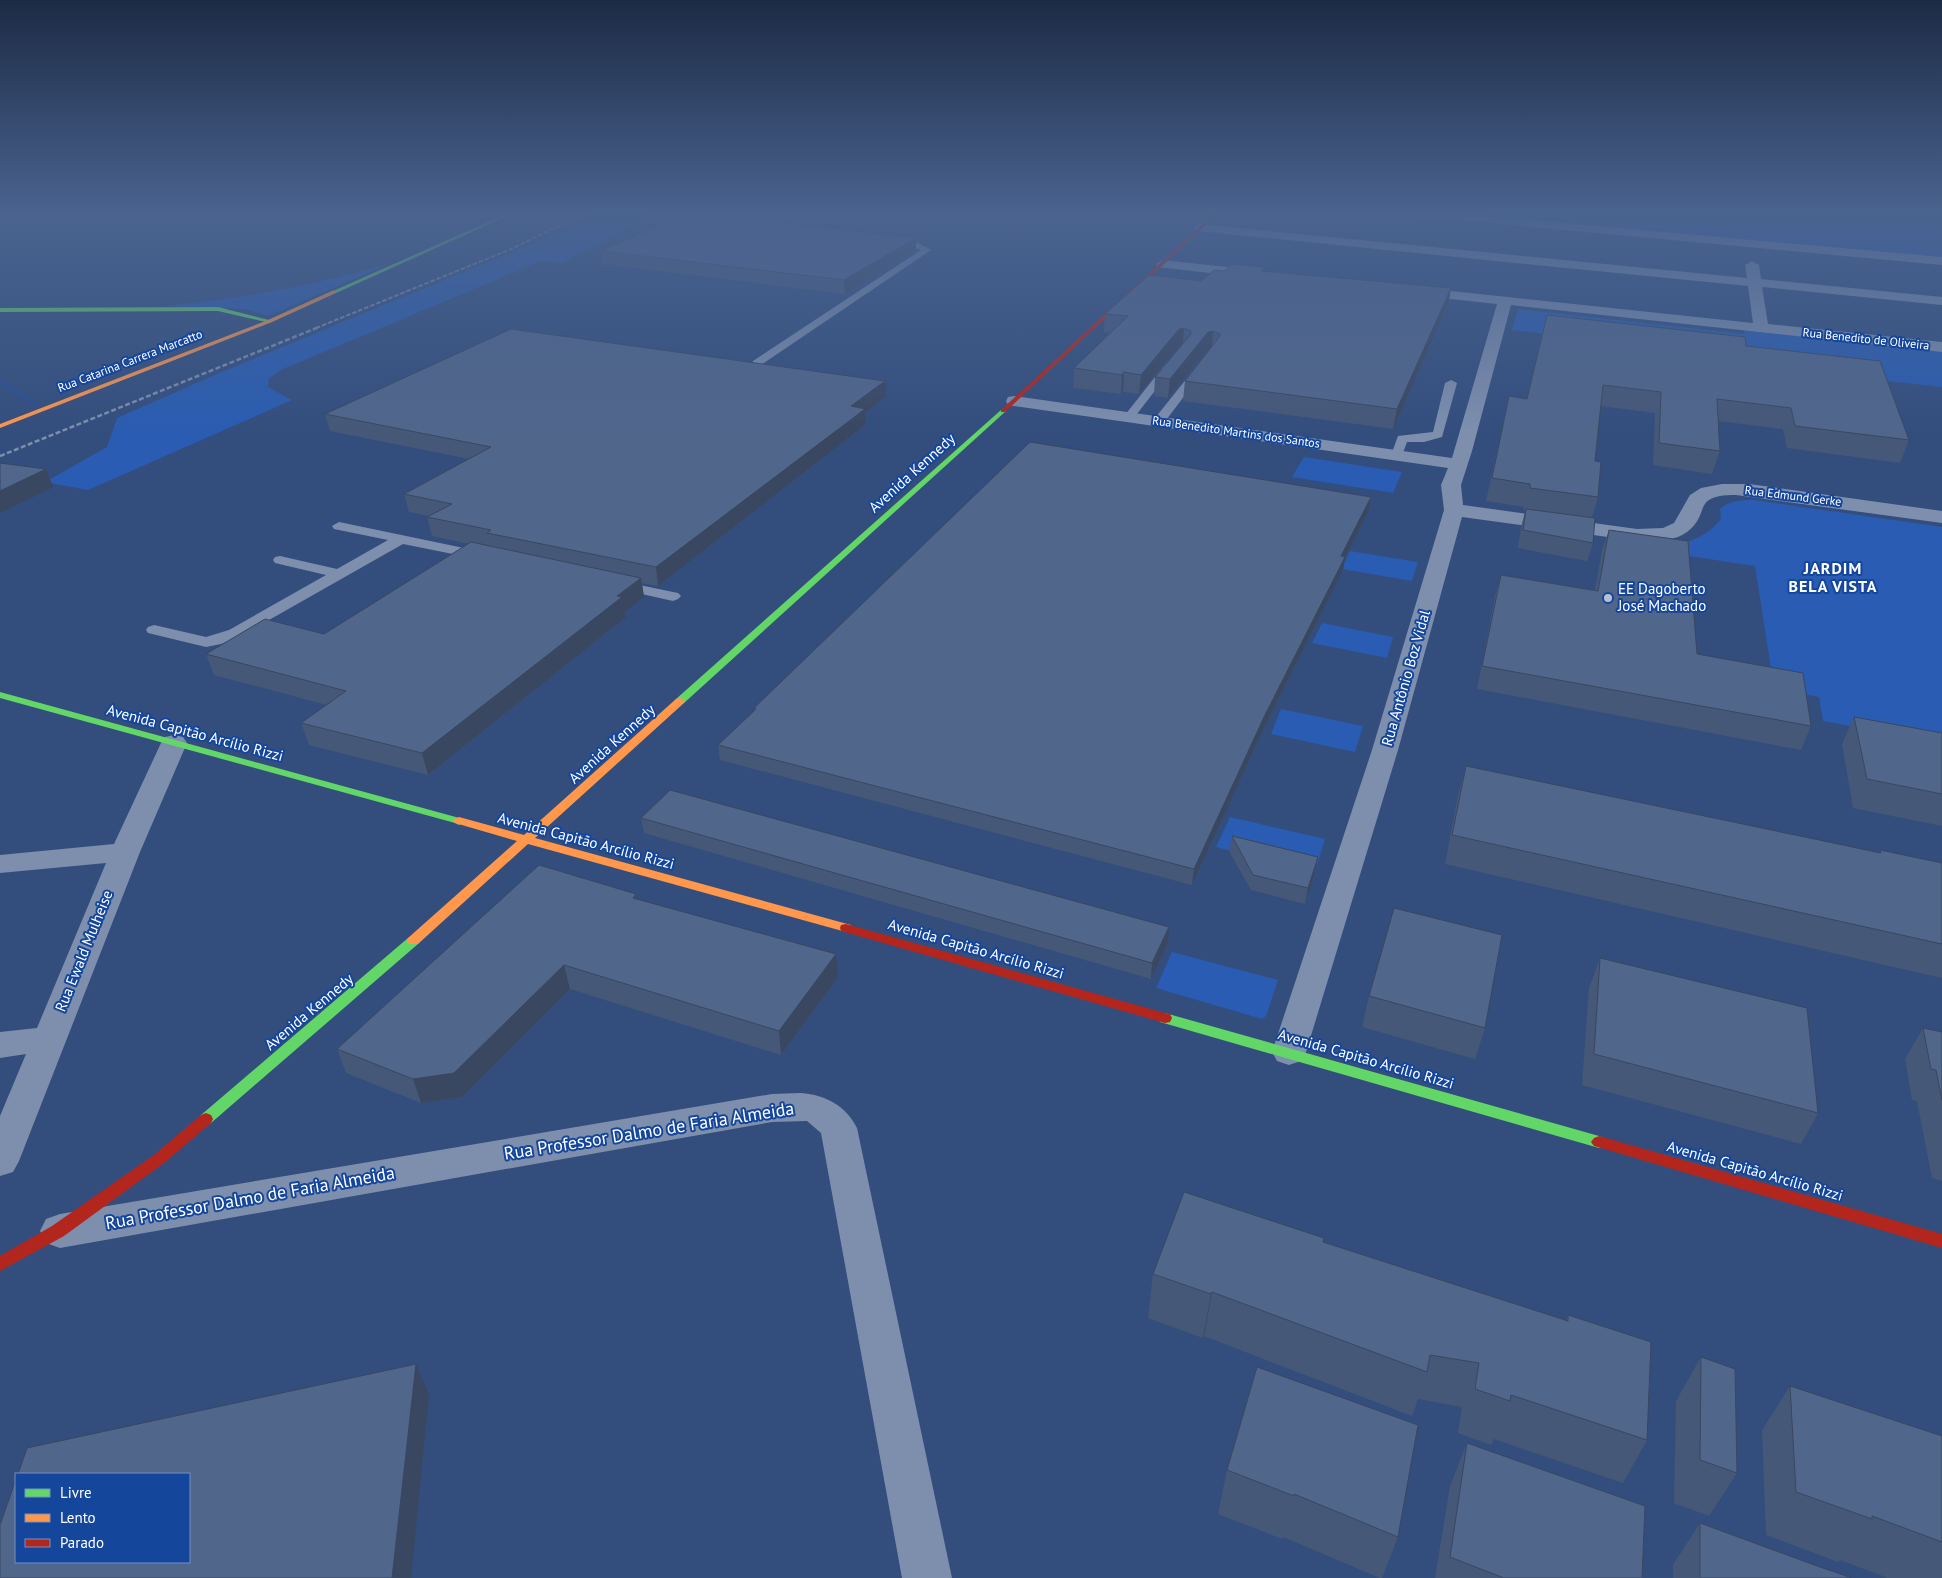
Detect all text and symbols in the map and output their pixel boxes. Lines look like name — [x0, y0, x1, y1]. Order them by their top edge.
street label: Rua Benedito de Oliveira — [1802, 324, 1930, 353]
street label: Rua Catarina Carrera Marcatto — [55, 326, 204, 395]
street label: Rua Benedito Martins dos Santos — [1151, 412, 1321, 451]
street label: Avenida Kennedy — [864, 429, 959, 516]
street label: Rua Edmund Gerke — [1744, 482, 1842, 509]
district label: JARDIM BELA VISTA — [1789, 558, 1877, 596]
place label: EE Dagoberto José Machado — [1617, 579, 1706, 615]
marker: EE Dagoberto José Machado — [1602, 592, 1614, 604]
street label: Rua Antônio Boz Vidal — [1377, 607, 1434, 748]
street label: Avenida Capitão Arcílio Rizzi — [105, 700, 286, 765]
street label: Avenida Kennedy — [564, 700, 659, 787]
street label: Avenida Capitão Arcílio Rizzi — [496, 808, 677, 873]
street label: Rua Ewald Mulheise — [50, 887, 117, 1014]
street label: Avenida Capitão Arcílio Rizzi — [886, 914, 1066, 983]
street label: Avenida Kennedy — [261, 969, 357, 1054]
street label: Avenida Capitão Arcílio Rizzi — [1276, 1024, 1456, 1093]
street label: Rua Professor Dalmo de Faria Almeida — [502, 1096, 796, 1165]
street label: Avenida Capitão Arcílio Rizzi — [1665, 1136, 1845, 1205]
street label: Rua Professor Dalmo de Faria Almeida — [103, 1161, 396, 1234]
legend — [15, 1473, 190, 1563]
text: Livre — [60, 1483, 92, 1502]
text: Lento — [60, 1508, 96, 1527]
text: Parado — [60, 1533, 104, 1552]

